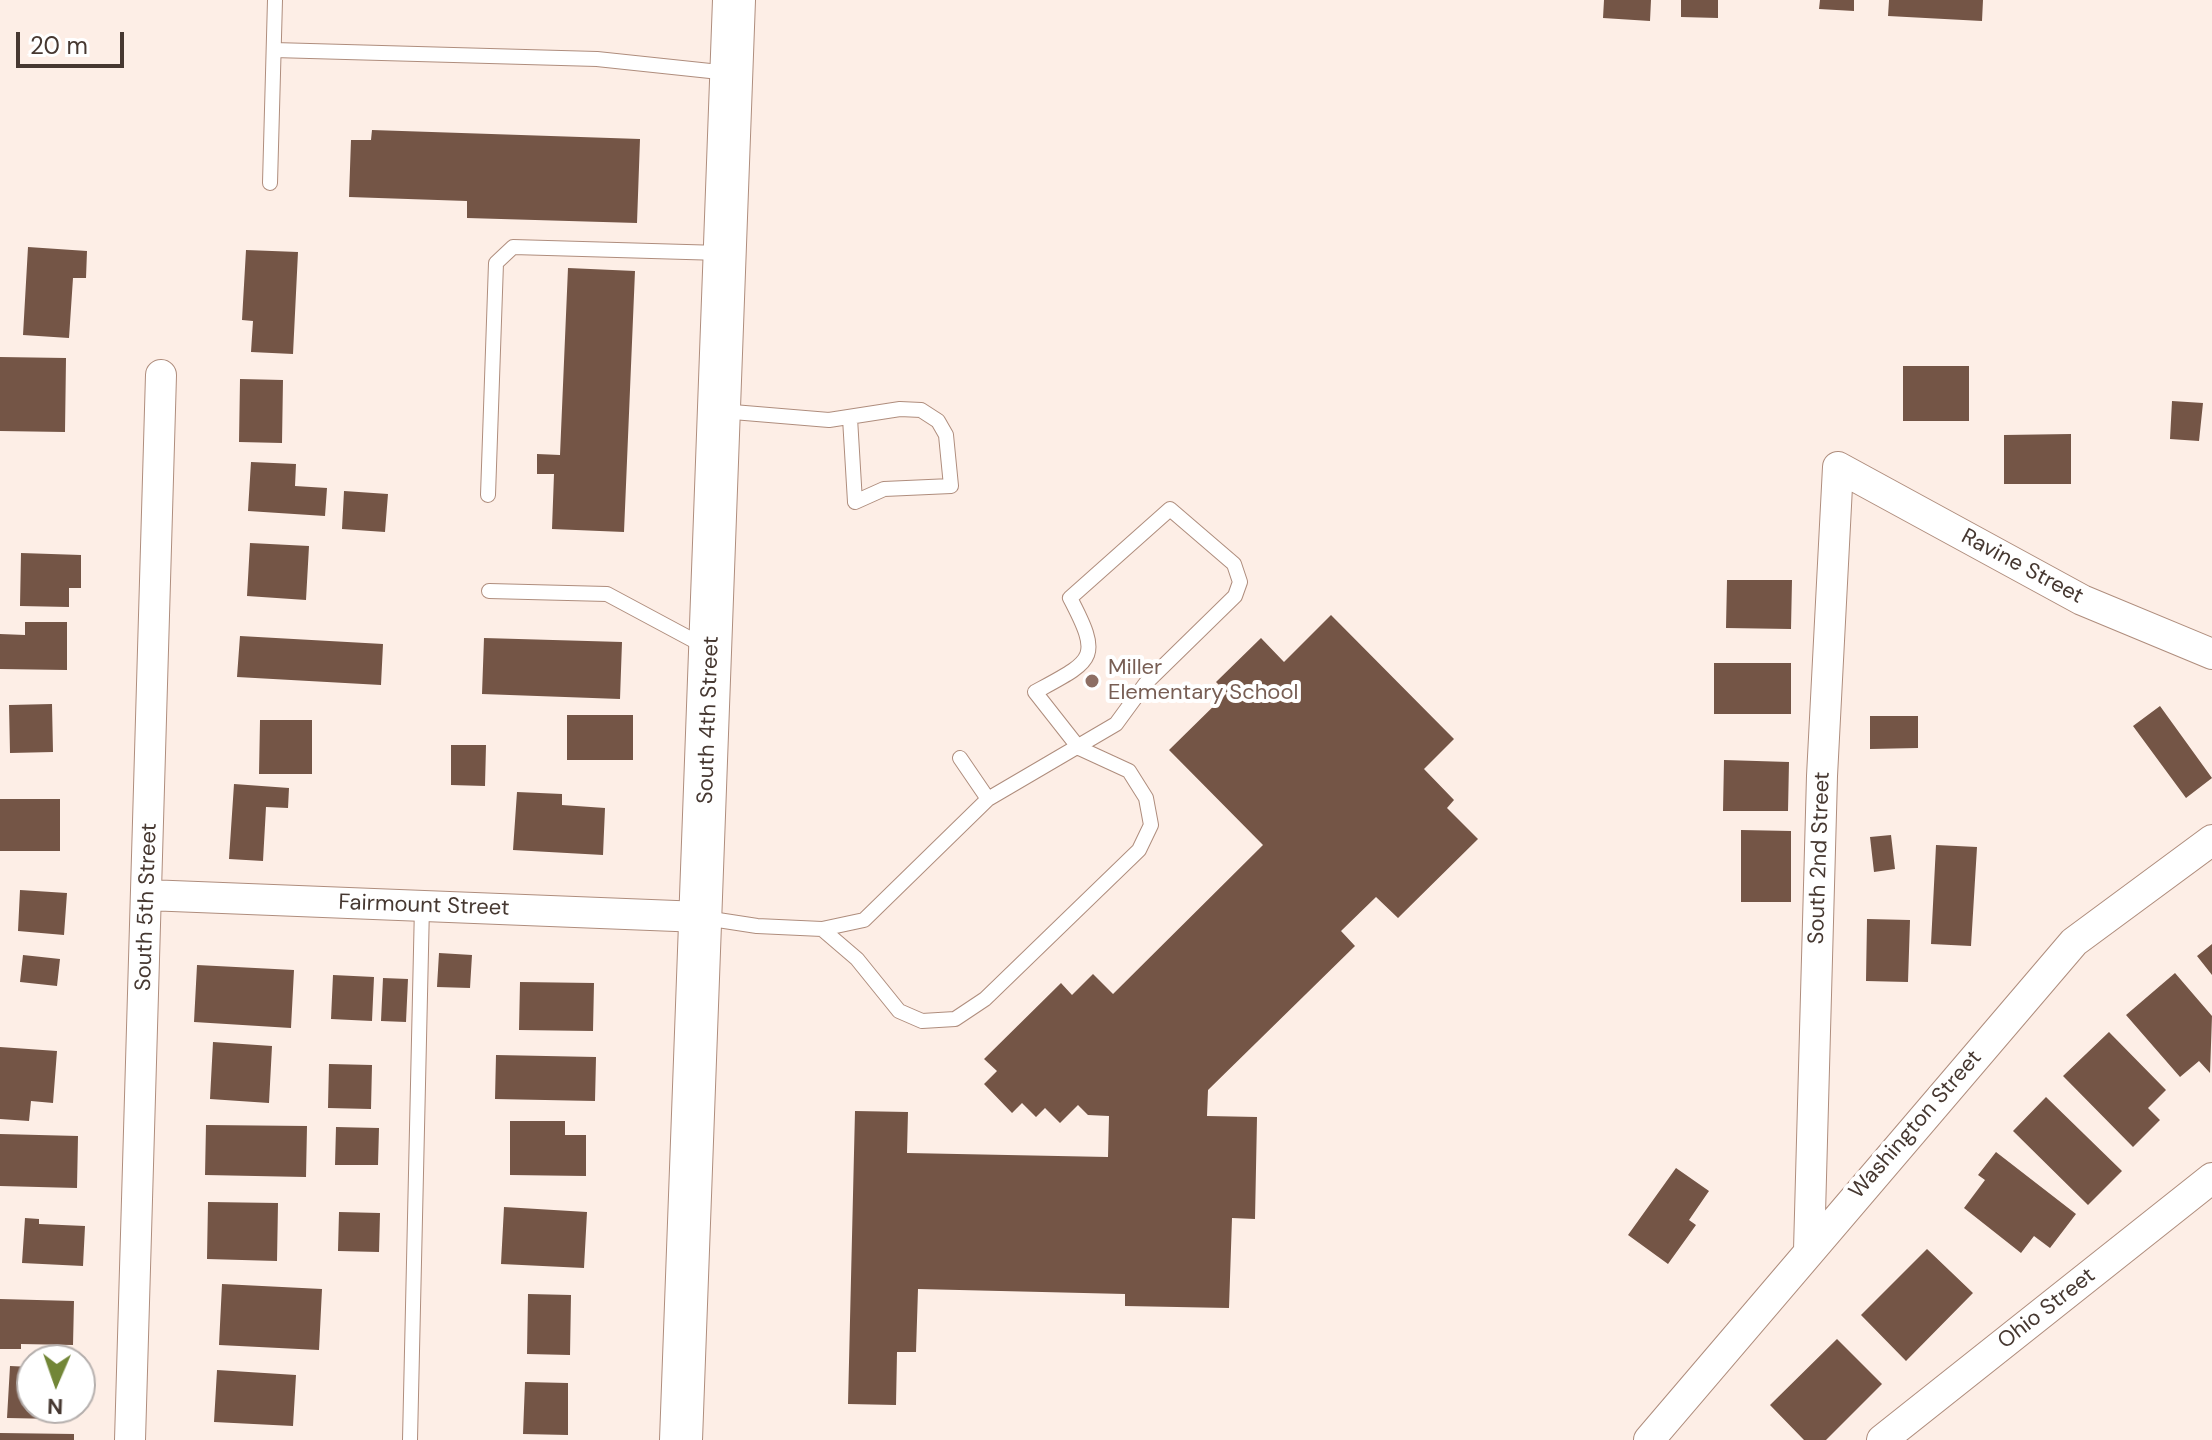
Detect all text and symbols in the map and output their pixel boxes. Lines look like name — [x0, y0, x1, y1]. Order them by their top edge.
scale bar — [20, 16, 128, 66]
text: 20 m — [30, 30, 88, 61]
street label: Ravine Street — [1956, 524, 2088, 610]
street label: South 4th Street — [693, 635, 725, 805]
place label: Miller Elementary School — [1108, 655, 1298, 706]
marker: Miller Elementary School — [1083, 672, 1101, 690]
street label: South 2nd Street — [1804, 771, 1836, 945]
street label: South 5th Street — [131, 822, 163, 992]
street label: Fairmount Street — [338, 890, 510, 922]
street label: Washington Street — [1844, 1045, 1988, 1205]
street label: Ohio Street — [1993, 1263, 2101, 1355]
north arrow — [16, 1344, 96, 1424]
text: N — [47, 1392, 64, 1421]

